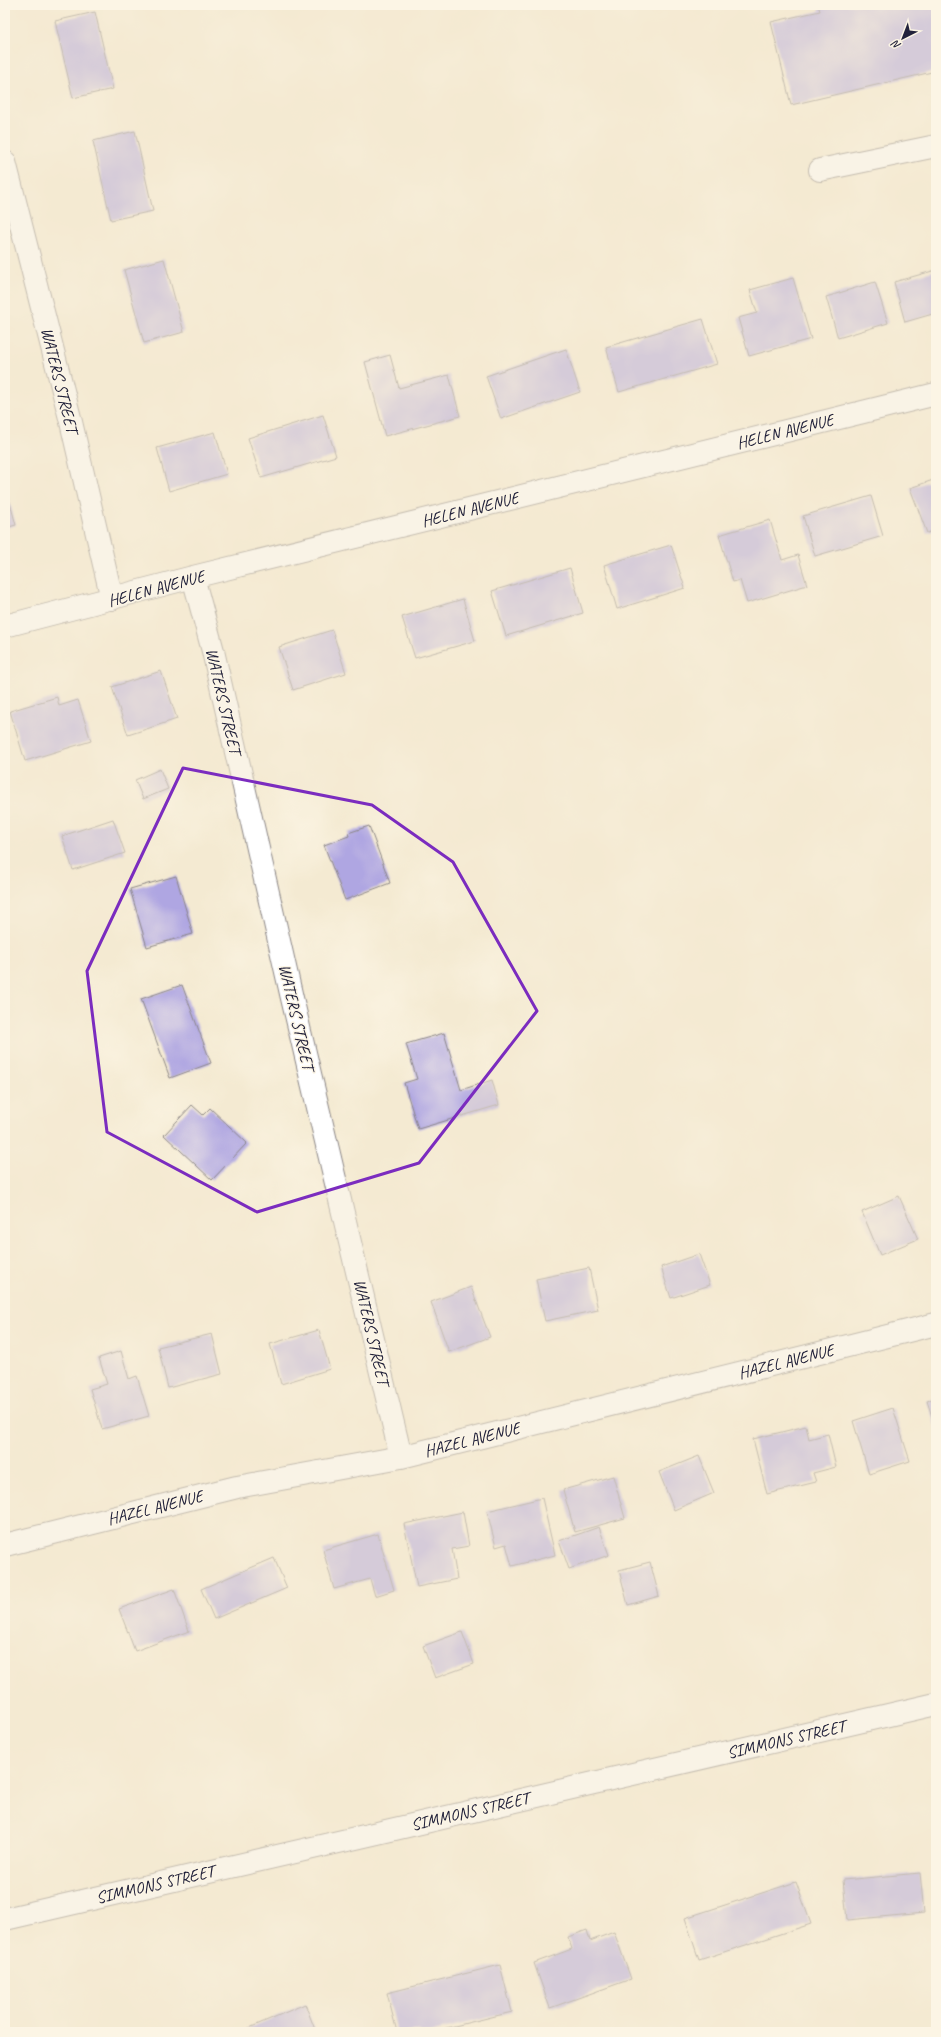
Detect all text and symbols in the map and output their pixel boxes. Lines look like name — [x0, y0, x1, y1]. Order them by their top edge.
north arrow — [883, 18, 923, 58]
text: N — [887, 36, 904, 53]
street label: WATERS STREET — [36, 325, 84, 439]
street label: HELEN AVENUE — [734, 409, 838, 454]
street label: HELEN AVENUE — [419, 487, 523, 532]
street label: HELEN AVENUE — [106, 565, 209, 611]
street label: WATERS STREET — [201, 646, 247, 760]
street label: WATERS STREET — [274, 962, 320, 1076]
street label: WATERS STREET — [349, 1277, 395, 1391]
street label: HAZEL AVENUE — [736, 1339, 839, 1383]
street label: HAZEL AVENUE — [422, 1417, 525, 1461]
street label: HAZEL AVENUE — [105, 1485, 208, 1529]
street label: SIMMONS STREET — [725, 1715, 851, 1763]
street label: SIMMONS STREET — [409, 1787, 535, 1835]
street label: SIMMONS STREET — [94, 1860, 220, 1908]

